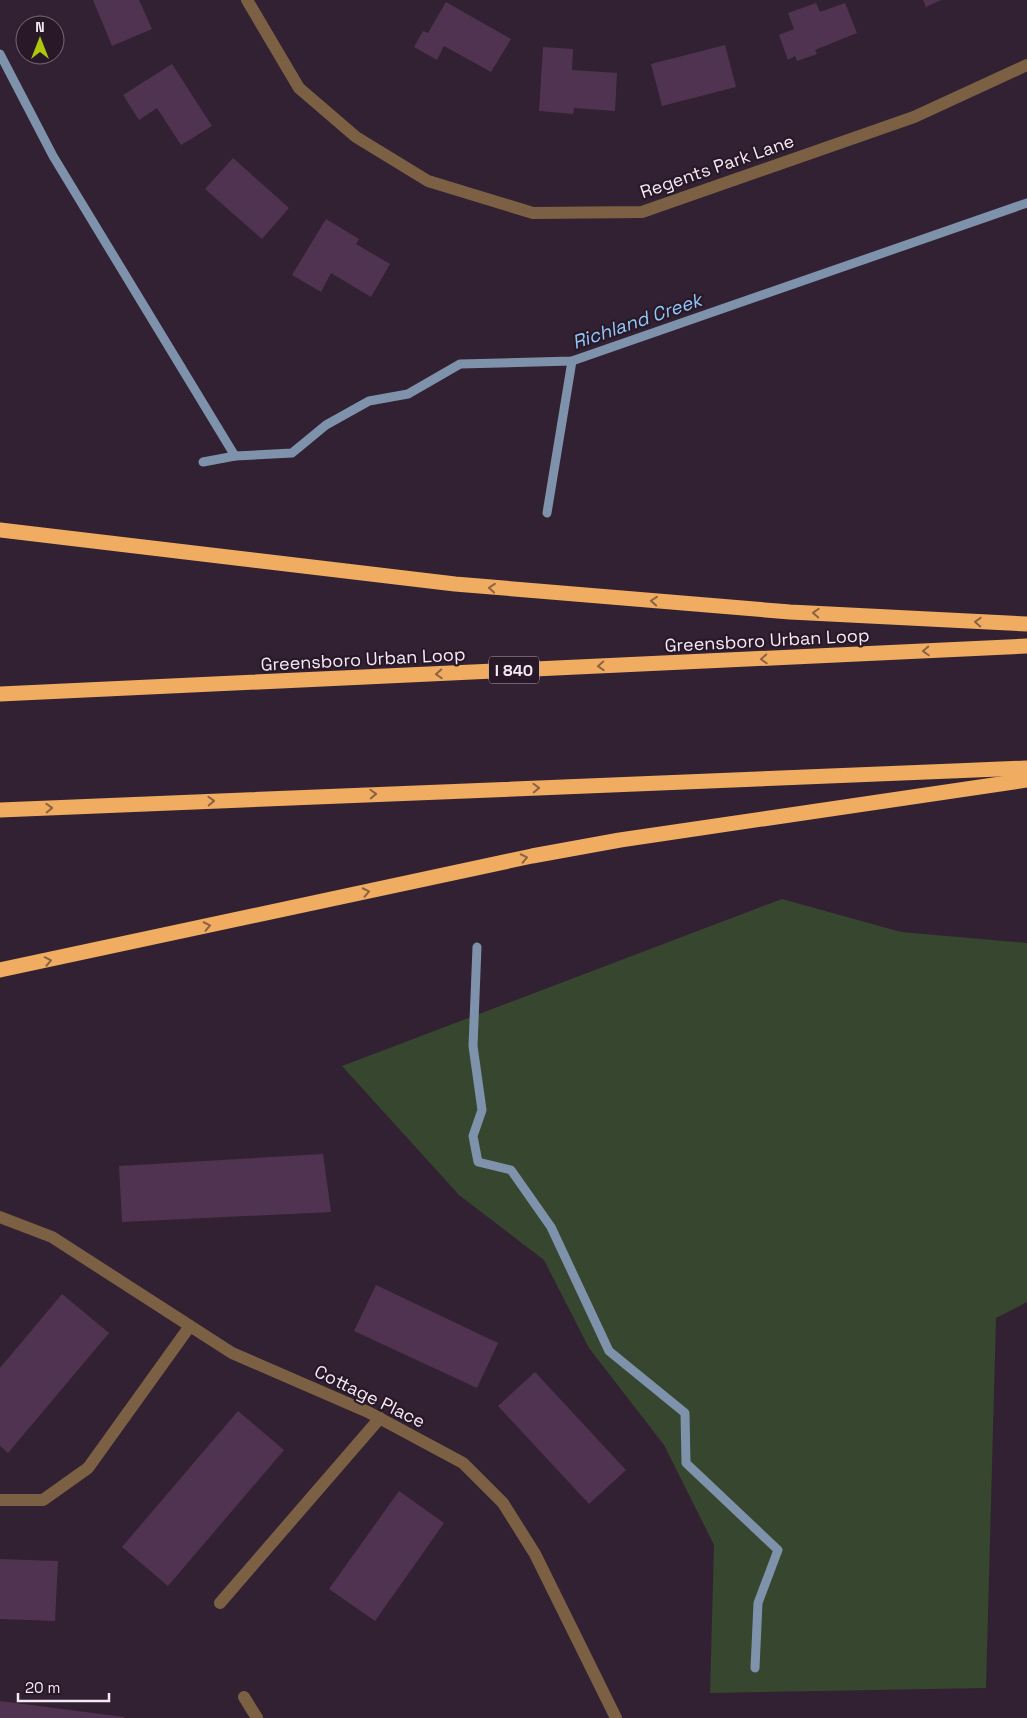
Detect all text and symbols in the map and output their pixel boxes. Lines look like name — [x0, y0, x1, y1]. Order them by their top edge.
north arrow — [15, 15, 65, 65]
text: N — [35, 18, 45, 36]
street label: Regents Park Lane — [637, 129, 797, 203]
water label: Richland Creek — [569, 286, 708, 355]
one-way arrow — [488, 582, 496, 593]
one-way arrow — [650, 595, 658, 606]
one-way arrow — [812, 608, 820, 619]
one-way arrow — [974, 616, 982, 627]
street label: Greensboro Urban Loop — [664, 623, 870, 657]
street label: Greensboro Urban Loop — [260, 642, 466, 676]
one-way arrow — [922, 646, 930, 657]
one-way arrow — [759, 653, 767, 664]
road number: I 840 — [489, 656, 539, 684]
one-way arrow — [597, 661, 605, 672]
one-way arrow — [435, 668, 443, 679]
one-way arrow — [532, 782, 540, 793]
one-way arrow — [370, 789, 378, 800]
one-way arrow — [208, 796, 215, 806]
one-way arrow — [45, 802, 53, 813]
one-way arrow — [520, 853, 529, 864]
one-way arrow — [361, 887, 370, 898]
one-way arrow — [202, 922, 211, 932]
one-way arrow — [43, 956, 52, 966]
street label: Cottage Place — [311, 1359, 429, 1433]
scale bar — [18, 1670, 109, 1702]
text: 20 m — [25, 1678, 60, 1697]

